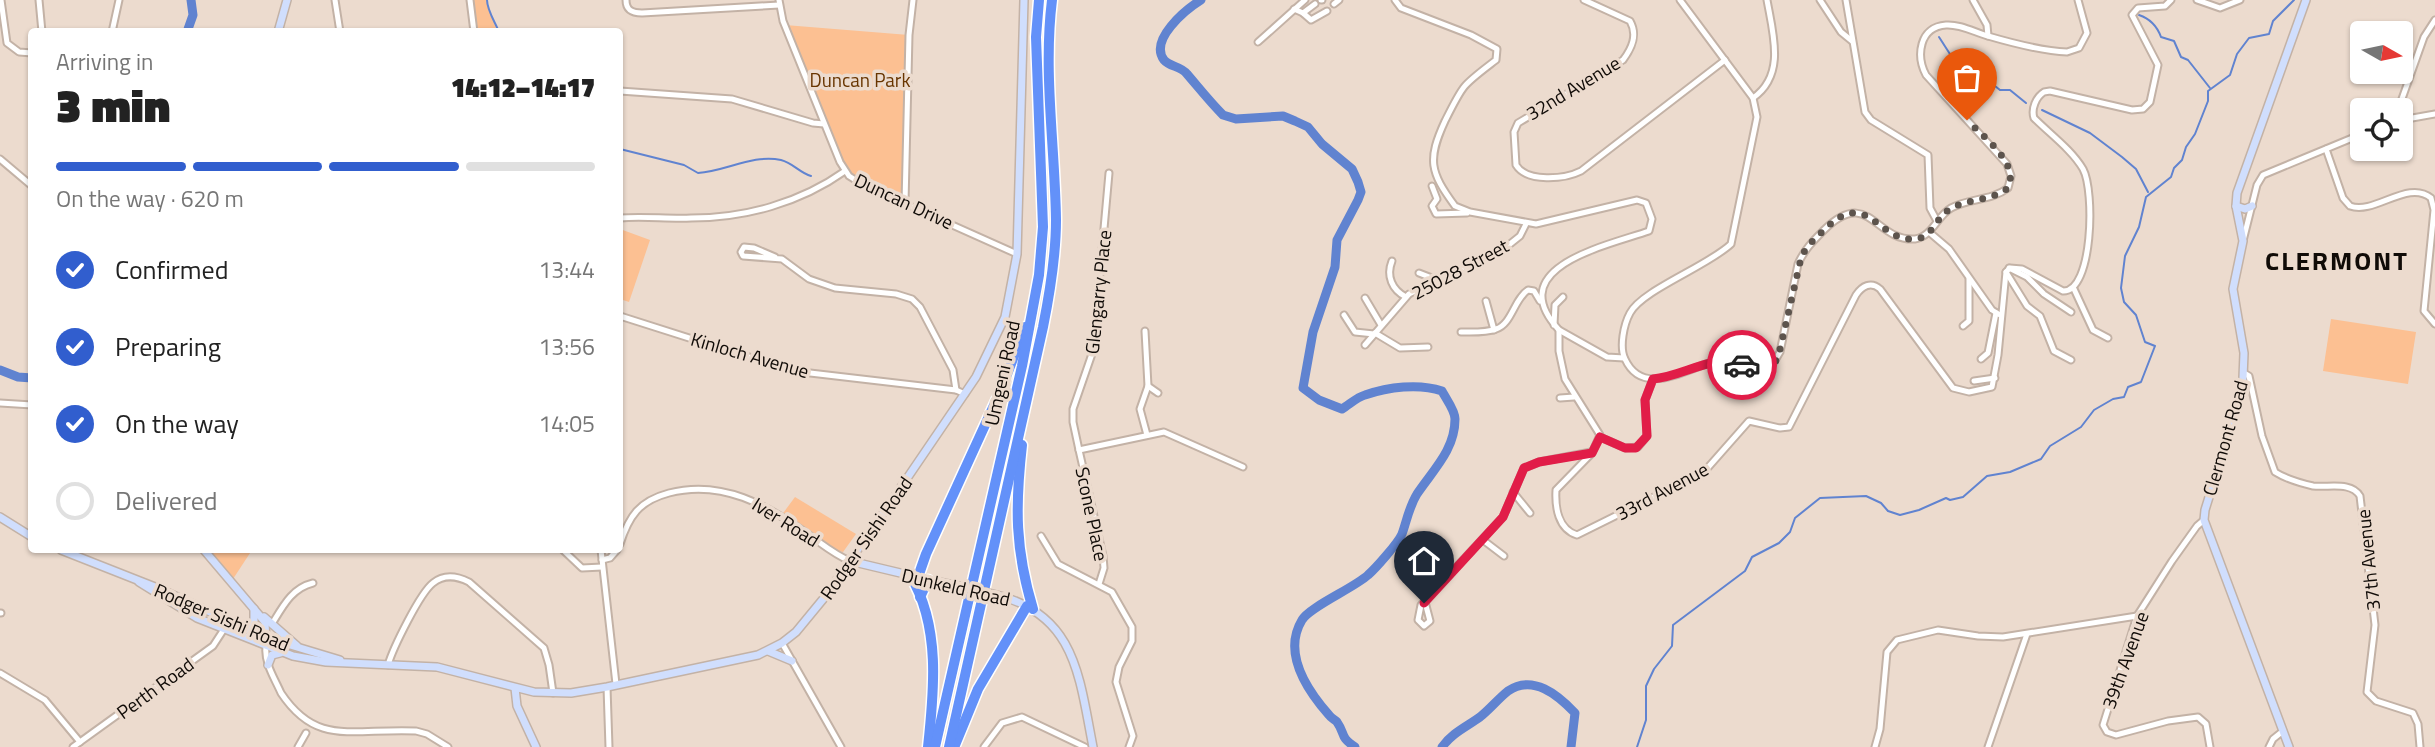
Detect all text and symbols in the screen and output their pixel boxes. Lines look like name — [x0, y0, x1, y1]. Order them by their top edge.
north arrow — [2350, 21, 2413, 84]
map controls — [2350, 21, 2413, 161]
text: Arriving in — [56, 44, 153, 79]
street label: 32nd Avenue — [1520, 48, 1625, 127]
pin — [1937, 48, 1997, 120]
icon: bag — [1948, 59, 1986, 97]
park label: Duncan Park — [809, 65, 911, 94]
text: 14:12–14:17 — [451, 68, 595, 107]
text: 3 min — [56, 70, 170, 140]
button: locate — [2350, 98, 2413, 161]
street label: Duncan Drive — [850, 165, 959, 236]
text: On the way · 620 m — [56, 181, 244, 216]
street label: Glengarry Place — [1077, 228, 1118, 355]
street label: 25028 Street — [1406, 231, 1514, 306]
district label: CLERMONT — [2265, 241, 2409, 280]
text: Confirmed — [115, 250, 229, 289]
icon: check — [56, 251, 94, 289]
text: 13:44 — [538, 252, 595, 287]
street label: Umgeni Road — [976, 317, 1027, 428]
street label: Kinloch Avenue — [688, 324, 813, 385]
text: Preparing — [115, 327, 221, 366]
icon: check — [56, 328, 94, 366]
text: 13:56 — [538, 329, 595, 364]
courier — [1707, 330, 1777, 400]
icon: car — [1723, 346, 1761, 384]
street label: Clermont Road — [2194, 377, 2255, 499]
text: On the way — [115, 404, 239, 443]
icon: check — [56, 405, 94, 443]
text: 14:05 — [538, 406, 595, 441]
street label: 33rd Avenue — [1610, 454, 1713, 527]
street label: Scone Place — [1068, 464, 1117, 564]
street label: Rodger Sishi Road — [812, 470, 919, 605]
text: Delivered — [115, 481, 218, 520]
street label: Iver Road — [747, 489, 826, 554]
street label: 37th Avenue — [2348, 508, 2387, 612]
pin — [1394, 531, 1454, 603]
icon: home — [1405, 542, 1443, 580]
street label: Dunkeld Road — [899, 560, 1013, 613]
street label: Rodger Sishi Road — [150, 575, 294, 658]
street label: 39th Avenue — [2094, 607, 2156, 713]
street label: Perth Road — [110, 650, 199, 726]

